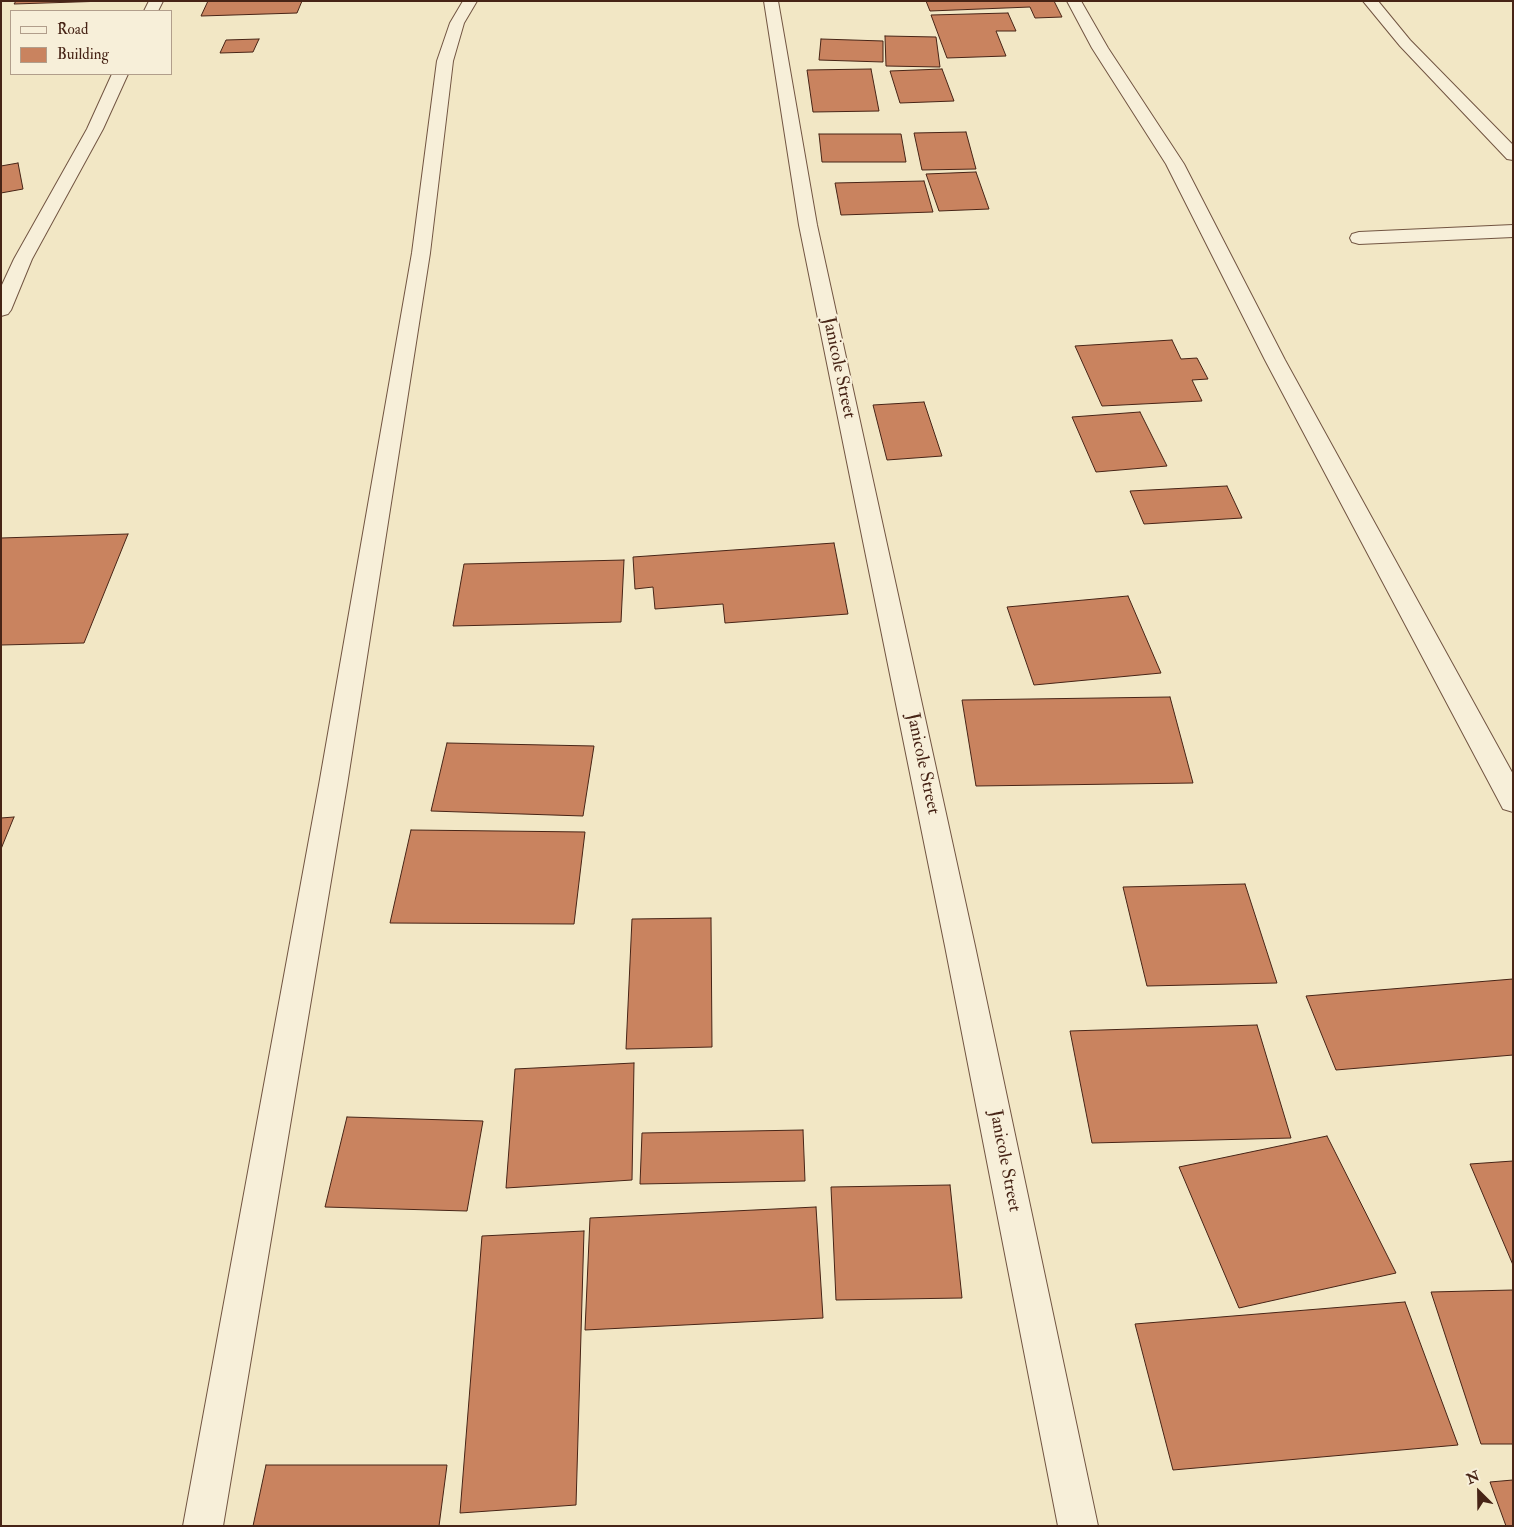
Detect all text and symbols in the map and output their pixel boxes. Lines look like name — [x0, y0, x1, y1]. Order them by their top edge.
legend — [10, 10, 172, 75]
text: Road — [57, 20, 88, 39]
text: Building — [57, 45, 109, 64]
street label: Janicole Street — [817, 315, 859, 421]
street label: Janicole Street — [901, 711, 943, 817]
street label: Janicole Street — [984, 1108, 1024, 1214]
north arrow — [1454, 1467, 1504, 1517]
text: N — [1464, 1467, 1482, 1488]

